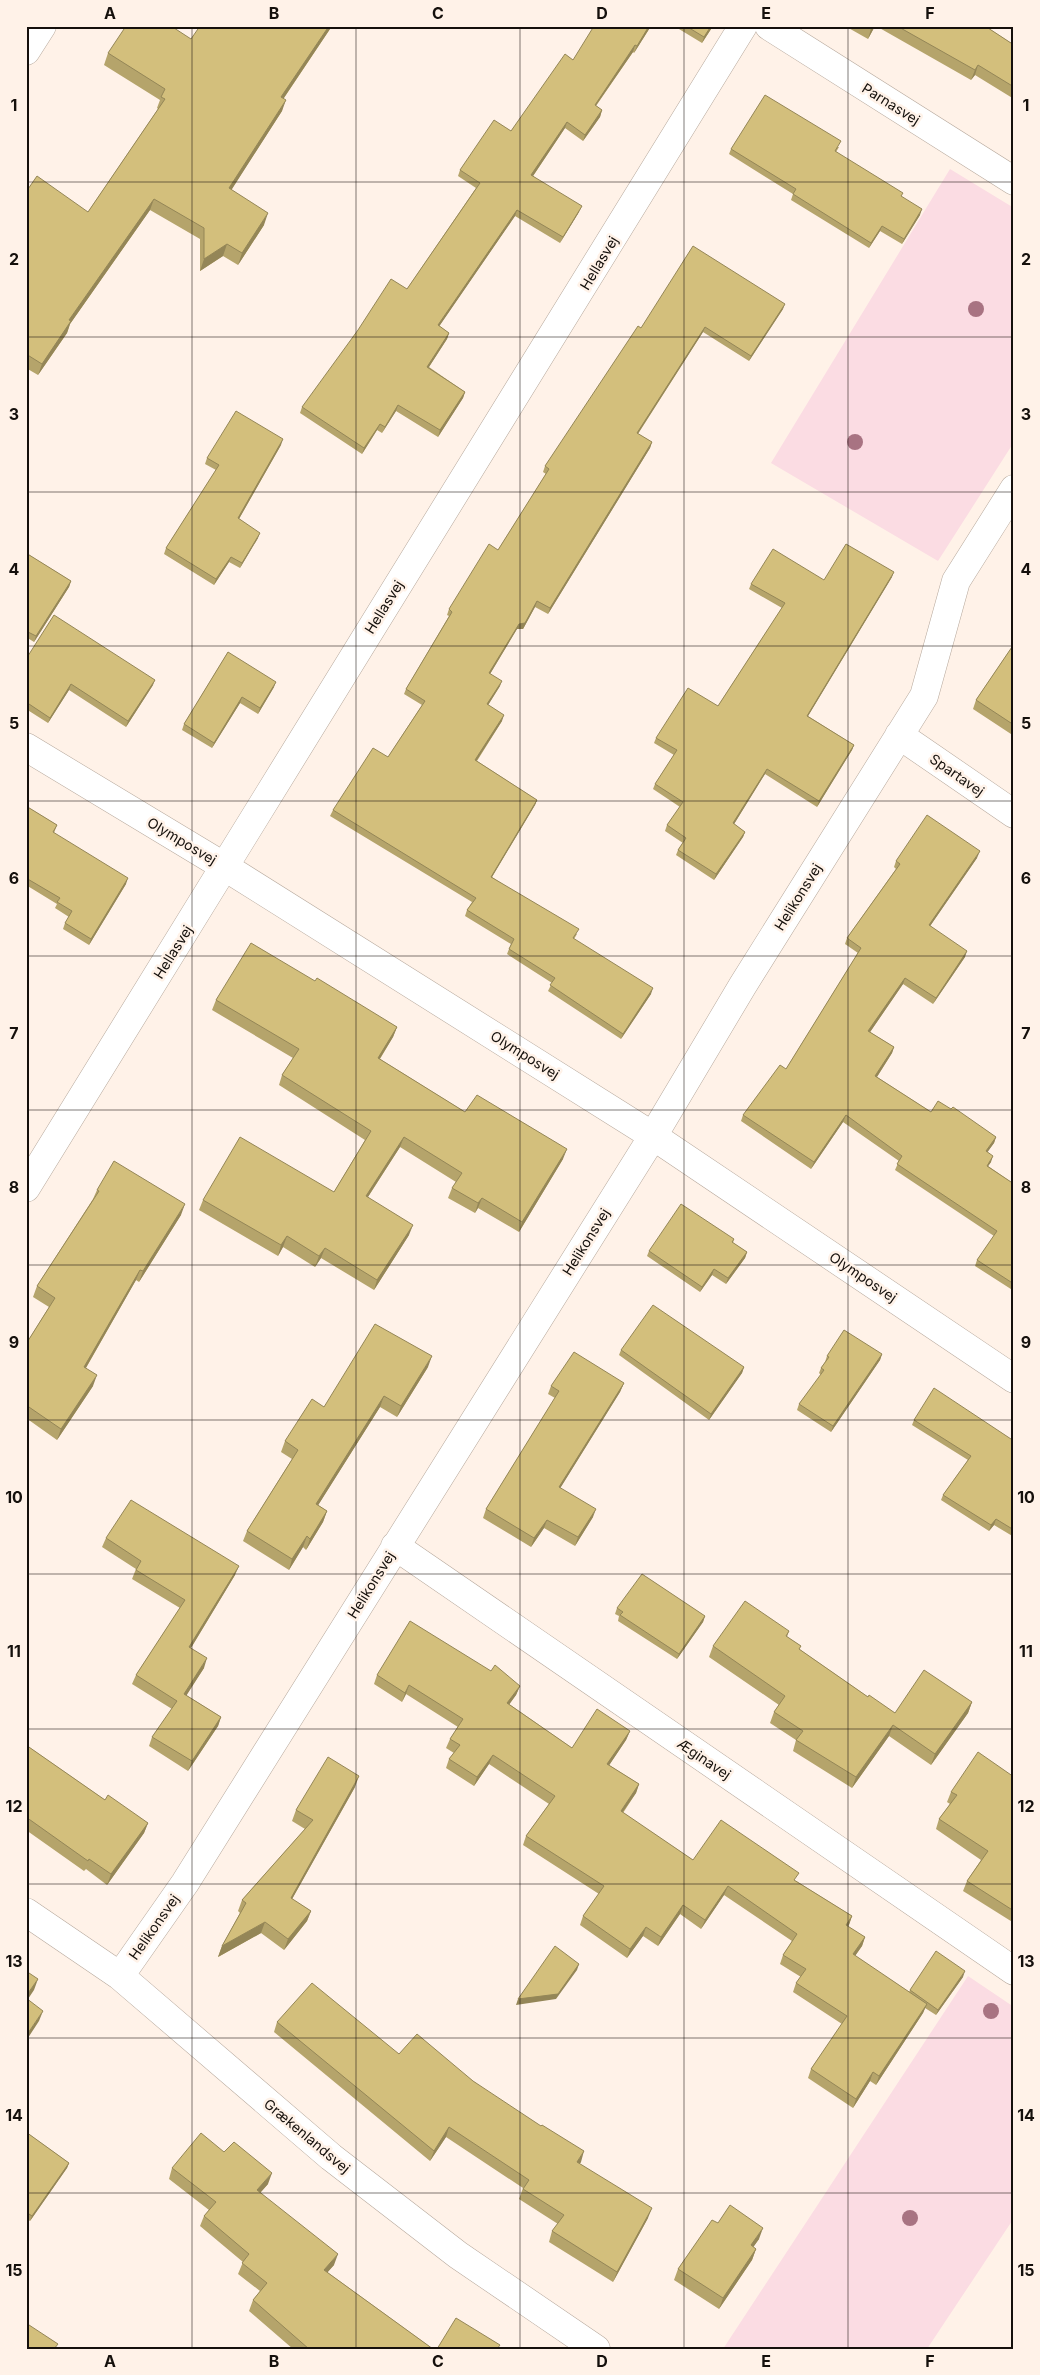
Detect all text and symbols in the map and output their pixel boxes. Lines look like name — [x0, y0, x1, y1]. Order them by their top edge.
text: A — [104, 3, 116, 23]
text: B — [269, 3, 279, 23]
text: C — [432, 3, 444, 23]
text: D — [596, 3, 608, 23]
text: E — [761, 3, 771, 23]
text: F — [925, 3, 935, 23]
street label: Parnasvej — [859, 79, 923, 128]
text: 1 — [11, 95, 17, 115]
text: 1 — [1023, 95, 1029, 115]
street label: Hellasvej — [576, 233, 621, 293]
text: 2 — [9, 249, 19, 269]
text: 2 — [1021, 249, 1031, 269]
text: 3 — [9, 404, 19, 424]
text: 3 — [1021, 404, 1031, 424]
text: 4 — [9, 559, 20, 579]
text: 4 — [1021, 559, 1032, 579]
street label: Hellasvej — [361, 577, 407, 637]
text: 5 — [9, 713, 19, 733]
text: 5 — [1021, 713, 1031, 733]
street label: Spartavej — [927, 750, 988, 799]
street label: Olymposvej — [145, 813, 220, 868]
street label: Helikonsvej — [770, 860, 825, 933]
text: 6 — [9, 868, 19, 888]
text: 6 — [1021, 868, 1031, 888]
street label: Hellasvej — [150, 922, 196, 982]
text: 7 — [9, 1023, 19, 1043]
text: 7 — [1021, 1023, 1031, 1043]
street label: Olymposvej — [488, 1027, 563, 1082]
text: 8 — [9, 1177, 19, 1197]
text: 8 — [1021, 1177, 1031, 1197]
street label: Helikonsvej — [558, 1205, 613, 1278]
street label: Olymposvej — [826, 1248, 900, 1305]
text: 9 — [9, 1332, 19, 1352]
text: 9 — [1021, 1332, 1031, 1352]
text: 10 — [5, 1487, 23, 1507]
text: 10 — [1017, 1487, 1035, 1507]
street label: Helikonsvej — [343, 1548, 398, 1621]
text: 11 — [7, 1641, 21, 1661]
text: 11 — [1019, 1641, 1033, 1661]
street label: Æginavej — [674, 1734, 734, 1783]
text: 12 — [6, 1796, 22, 1816]
text: 12 — [1018, 1796, 1034, 1816]
street label: Helikonsvej — [125, 1891, 182, 1963]
text: 13 — [5, 1951, 23, 1971]
text: 13 — [1017, 1951, 1035, 1971]
street label: Grækenlandsvej — [261, 2095, 354, 2177]
text: 14 — [5, 2105, 23, 2125]
text: 14 — [1017, 2105, 1035, 2125]
text: 15 — [5, 2260, 23, 2280]
text: 15 — [1017, 2260, 1035, 2280]
text: A — [104, 2351, 116, 2371]
text: B — [269, 2351, 279, 2371]
text: C — [432, 2351, 444, 2371]
text: D — [596, 2351, 608, 2371]
text: E — [761, 2351, 771, 2371]
text: F — [925, 2351, 935, 2371]

